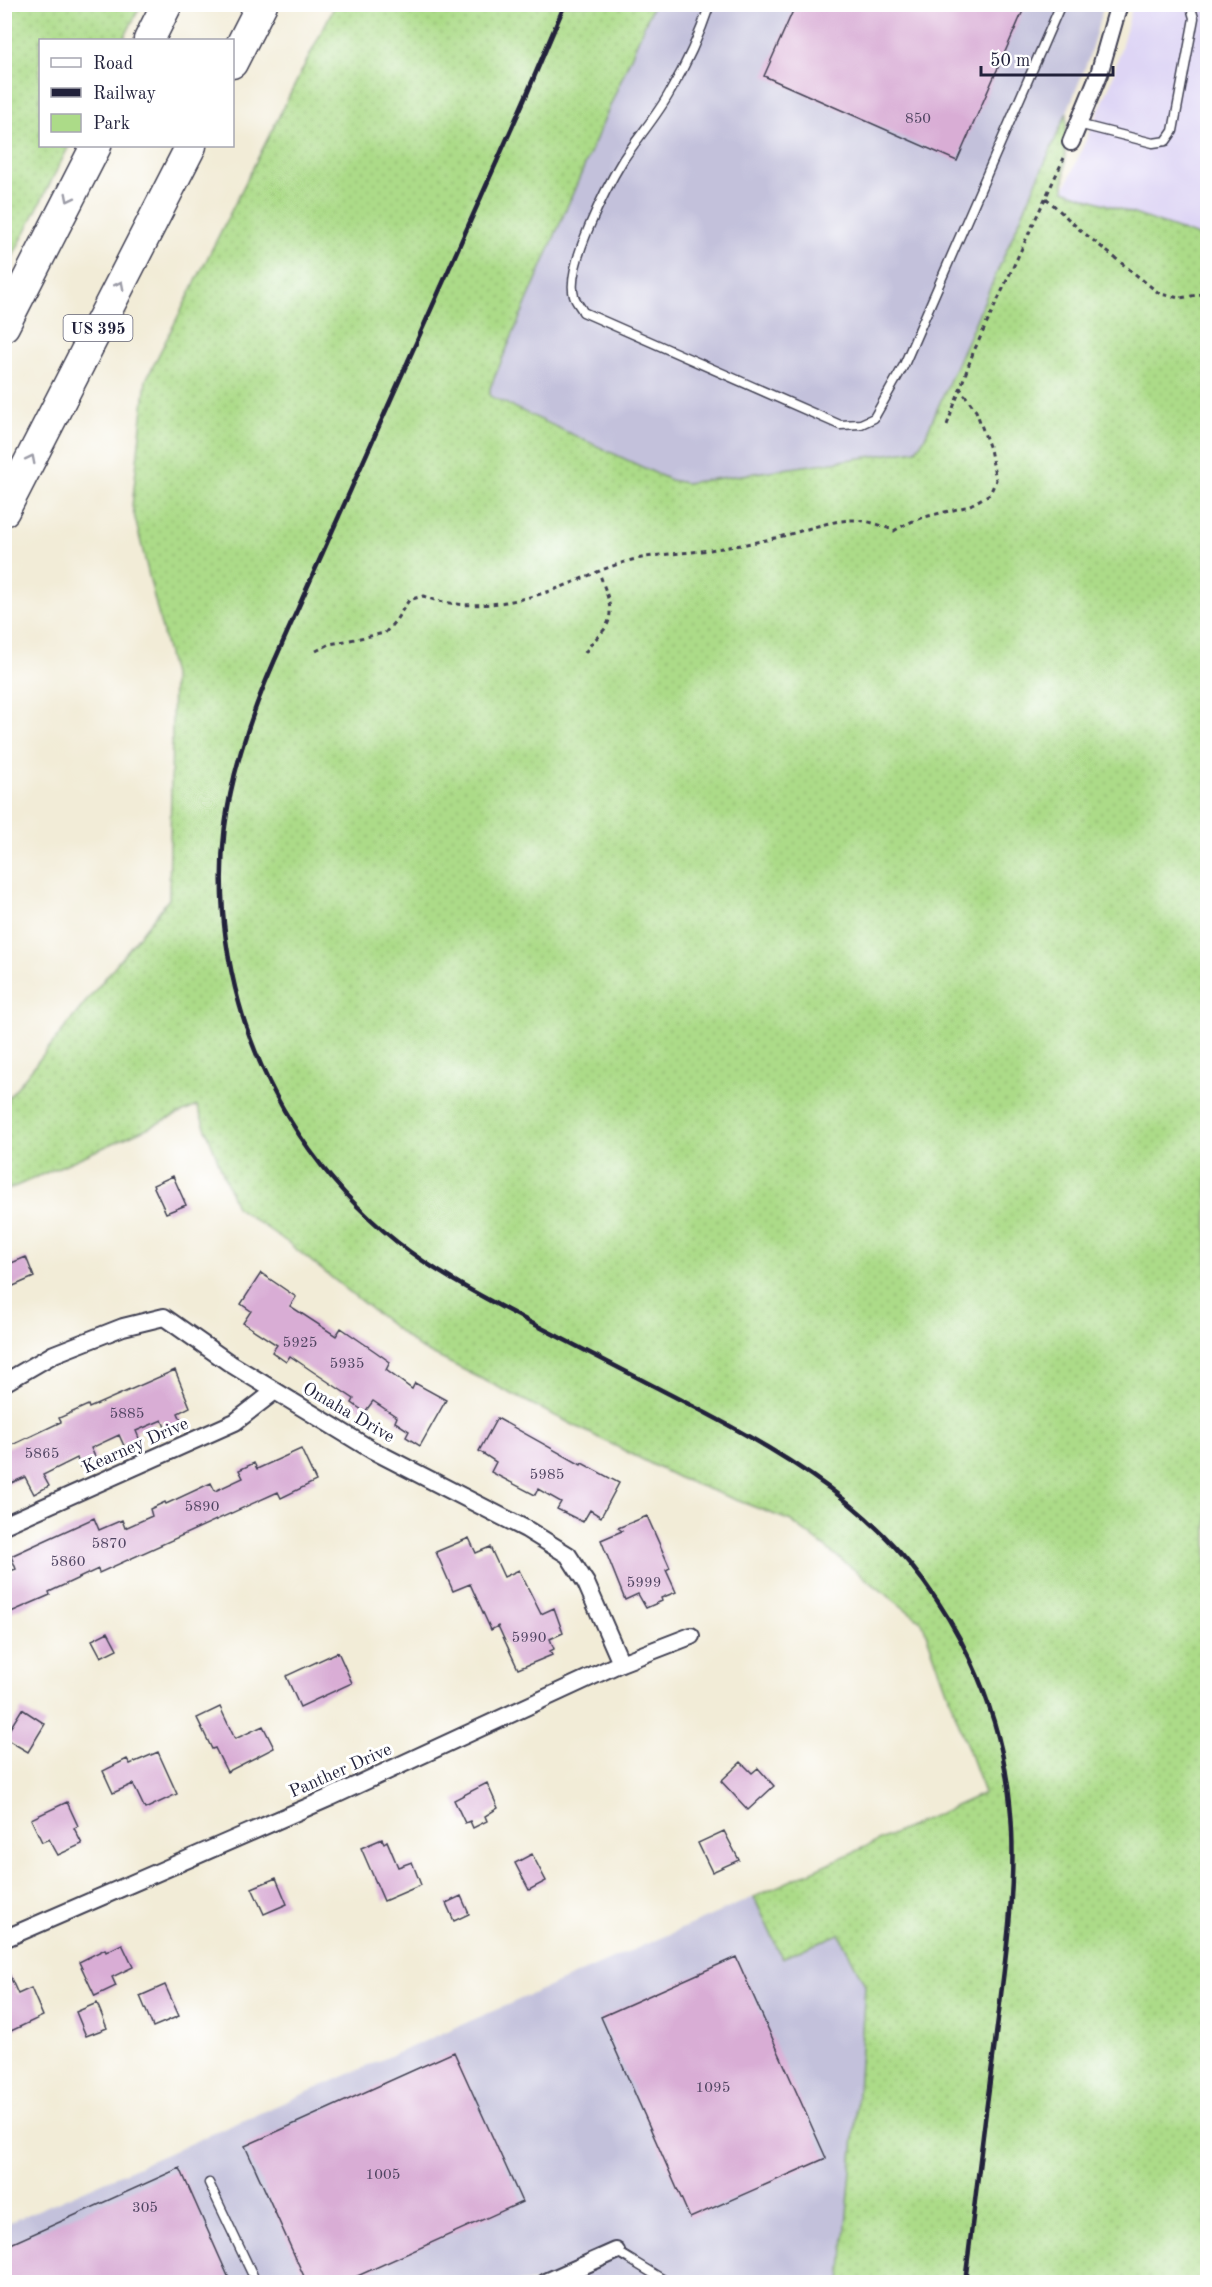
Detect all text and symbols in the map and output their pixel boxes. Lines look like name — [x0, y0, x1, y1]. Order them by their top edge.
legend — [39, 39, 234, 147]
scale bar — [981, 39, 1113, 77]
text: 50 m — [990, 52, 1030, 70]
text: Road — [93, 55, 133, 73]
text: Railway — [93, 85, 156, 103]
house number: 850 — [905, 112, 931, 127]
text: Park — [93, 115, 130, 133]
one-way arrow — [65, 191, 77, 202]
one-way arrow — [113, 281, 124, 292]
road number: US 395 — [63, 315, 132, 341]
one-way arrow — [24, 455, 35, 465]
house number: 5925 — [283, 1336, 317, 1351]
house number: 5935 — [330, 1357, 364, 1372]
street label: Omaha Drive — [300, 1379, 397, 1446]
house number: 5885 — [110, 1407, 144, 1422]
street label: Kearney Drive — [80, 1415, 191, 1477]
house number: 5865 — [25, 1447, 59, 1462]
house number: 5985 — [530, 1468, 564, 1483]
house number: 5890 — [185, 1500, 219, 1515]
house number: 5870 — [92, 1537, 126, 1552]
house number: 5860 — [51, 1555, 85, 1570]
house number: 5999 — [627, 1576, 661, 1591]
house number: 5990 — [512, 1631, 546, 1646]
street label: Panther Drive — [286, 1740, 394, 1802]
house number: 1095 — [696, 2081, 730, 2096]
house number: 1005 — [366, 2168, 400, 2183]
house number: 305 — [132, 2201, 158, 2216]

